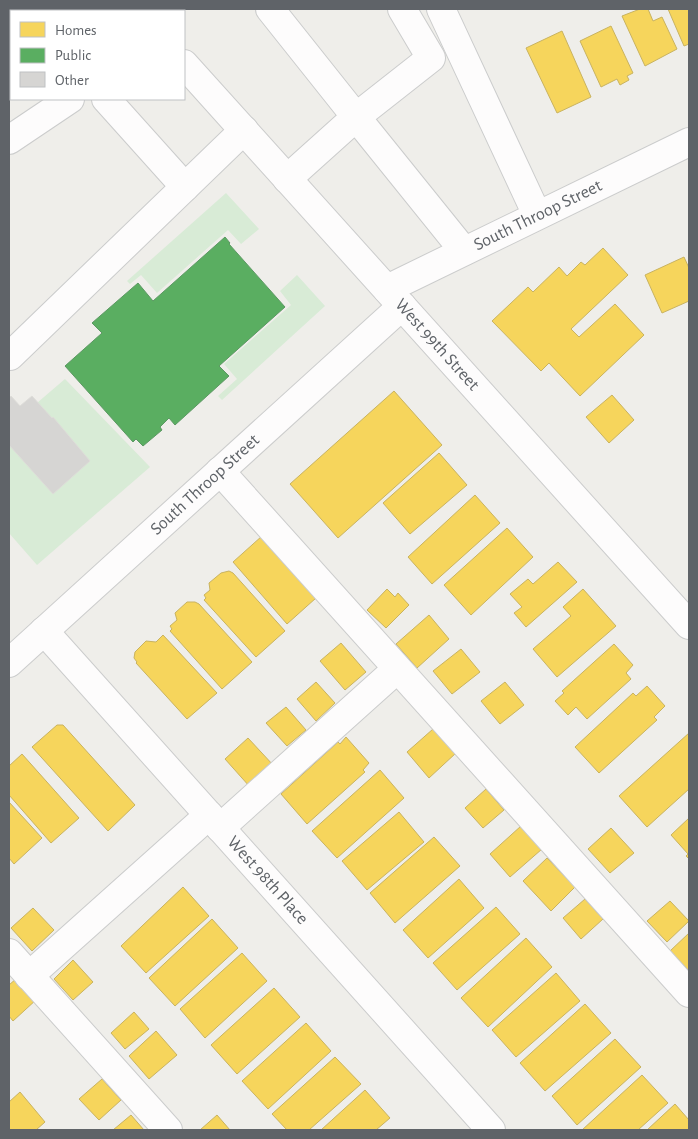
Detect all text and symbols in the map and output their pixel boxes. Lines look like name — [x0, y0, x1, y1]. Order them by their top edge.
legend — [10, 10, 185, 100]
text: Homes — [55, 23, 97, 38]
text: Public — [55, 48, 91, 63]
text: Other — [55, 73, 89, 88]
street label: South Throop Street — [471, 177, 605, 254]
street label: West 99th Street — [391, 296, 483, 394]
street label: South Throop Street — [147, 431, 263, 539]
street label: West 98th Place — [224, 833, 311, 928]

